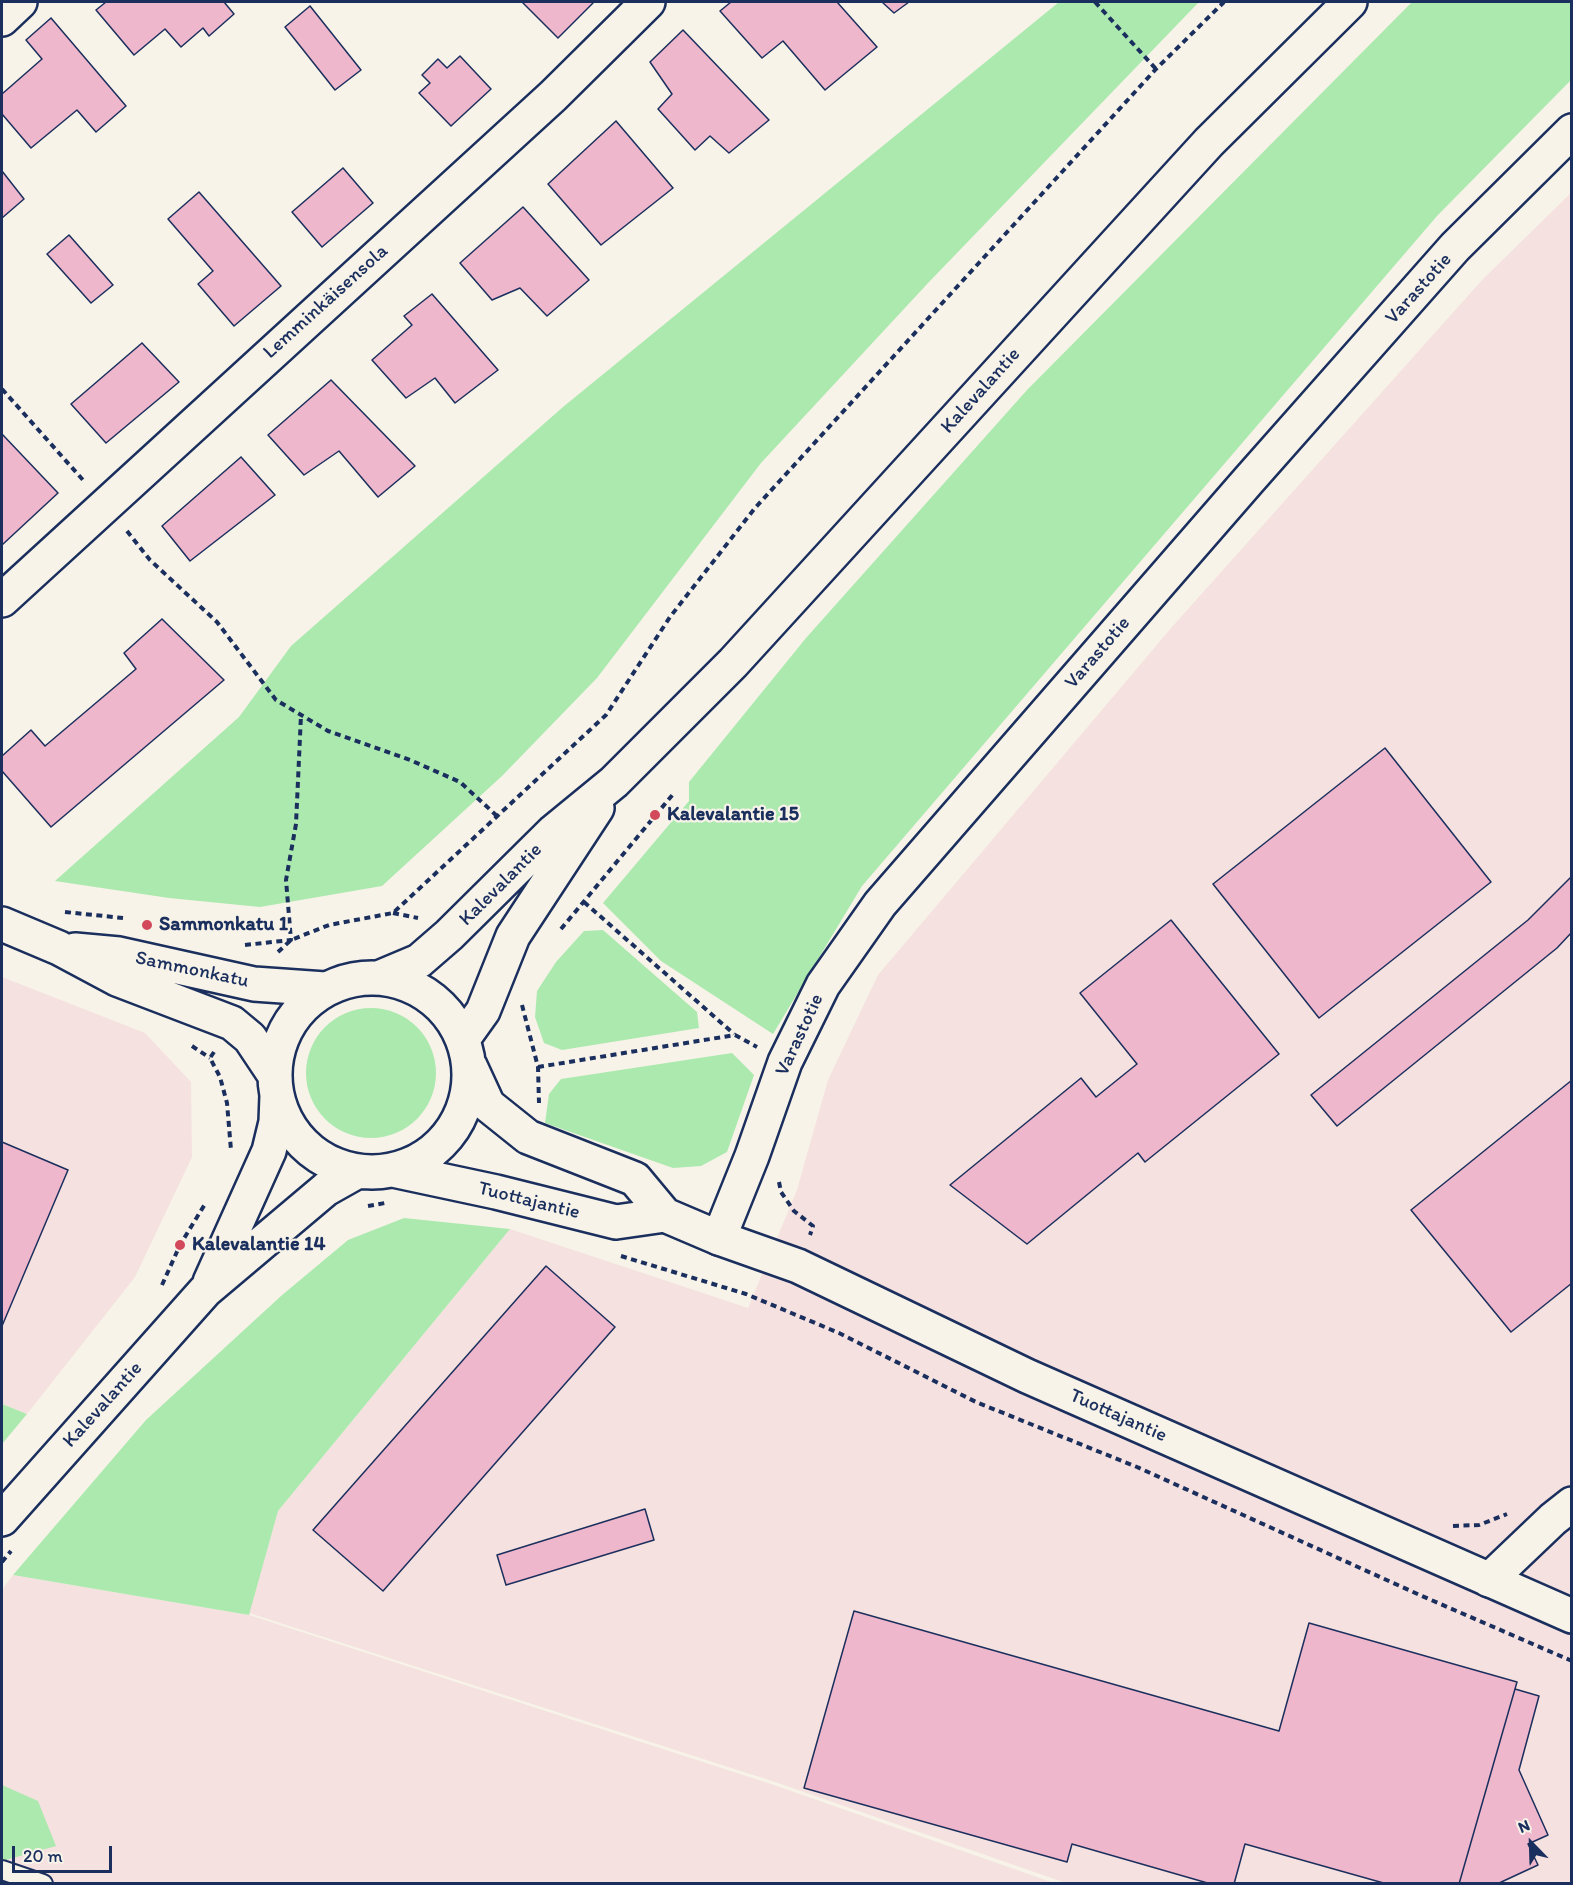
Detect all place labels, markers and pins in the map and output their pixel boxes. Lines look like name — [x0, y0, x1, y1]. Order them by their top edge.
place label: Kalevalantie 15 — [667, 803, 799, 827]
marker: Kalevalantie 15 — [648, 808, 662, 822]
place label: Sammonkatu 1 — [159, 913, 288, 937]
marker: Sammonkatu 1 — [140, 918, 154, 932]
place label: Kalevalantie 14 — [192, 1233, 325, 1257]
marker: Kalevalantie 14 — [173, 1238, 187, 1252]

